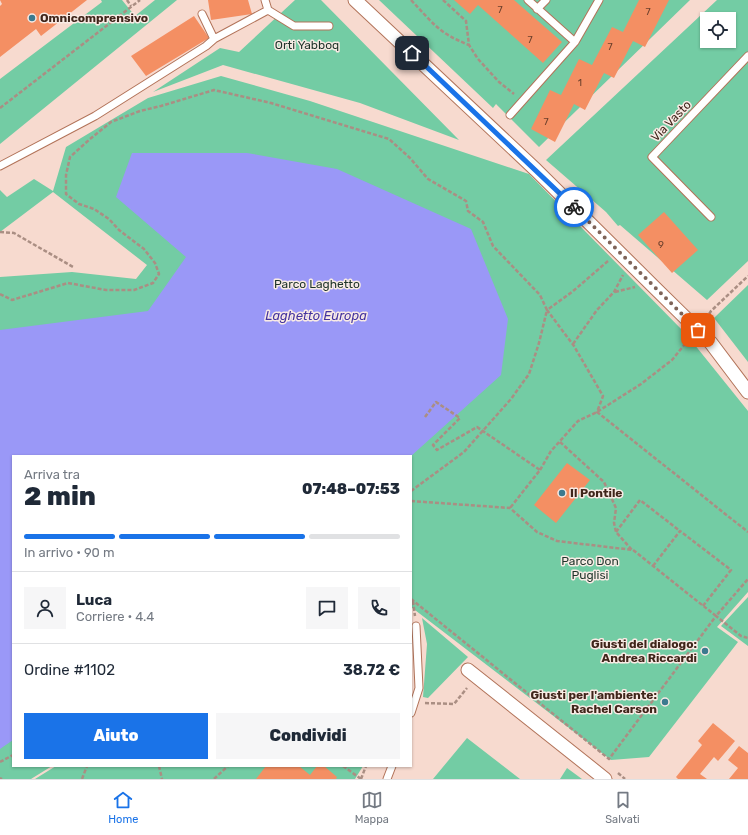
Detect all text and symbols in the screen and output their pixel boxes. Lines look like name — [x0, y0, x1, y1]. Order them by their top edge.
house number: 7 — [497, 4, 503, 16]
house number: 7 — [645, 6, 651, 18]
place label: Omnicomprensivo — [40, 11, 148, 25]
map controls — [700, 12, 736, 48]
button: locate — [700, 12, 736, 48]
marker: Omnicomprensivo — [27, 13, 37, 23]
house number: 7 — [527, 34, 533, 46]
pin — [395, 36, 429, 70]
park label: Orti Yabboq — [275, 38, 339, 52]
house number: 7 — [607, 41, 613, 53]
icon: home — [401, 42, 423, 64]
house number: 1 — [578, 77, 582, 89]
street label: Via Vasto — [648, 98, 694, 144]
house number: 7 — [543, 116, 549, 128]
courier — [554, 187, 594, 227]
icon: bike — [563, 196, 585, 218]
house number: 9 — [658, 239, 664, 251]
park label: Parco Laghetto — [274, 277, 360, 291]
water label: Laghetto Europa — [265, 308, 367, 324]
pin — [681, 313, 715, 347]
icon: bag — [687, 319, 709, 341]
text: Arriva tra — [24, 467, 80, 482]
text: 07:48–07:53 — [302, 480, 400, 498]
text: 2 min — [24, 481, 96, 512]
place label: Il Pontile — [570, 486, 623, 500]
marker: Il Pontile — [557, 488, 567, 498]
text: In arrivo · 90 m — [24, 545, 115, 560]
park label: Parco Don Puglisi — [561, 554, 619, 582]
button: person — [24, 587, 66, 629]
button: chat — [306, 587, 348, 629]
button: phone — [358, 587, 400, 629]
text: Luca — [76, 591, 112, 609]
text: Corriere · 4.4 — [76, 609, 154, 624]
place label: Giusti del dialogo: Andrea Riccardi — [591, 637, 697, 665]
marker: Giusti del dialogo: Andrea Riccardi — [700, 646, 710, 656]
text: Ordine #1102 — [24, 661, 115, 679]
text: 38.72 € — [343, 661, 400, 679]
place label: Giusti per l'ambiente: Rachel Carson — [530, 688, 657, 716]
marker: Giusti per l'ambiente: Rachel Carson — [660, 697, 670, 707]
button: Aiuto — [24, 713, 208, 759]
button: Condividi — [216, 713, 400, 759]
tab: Home — [108, 789, 138, 826]
tab: Mappa — [355, 789, 389, 826]
tab: Salvati — [605, 789, 640, 826]

